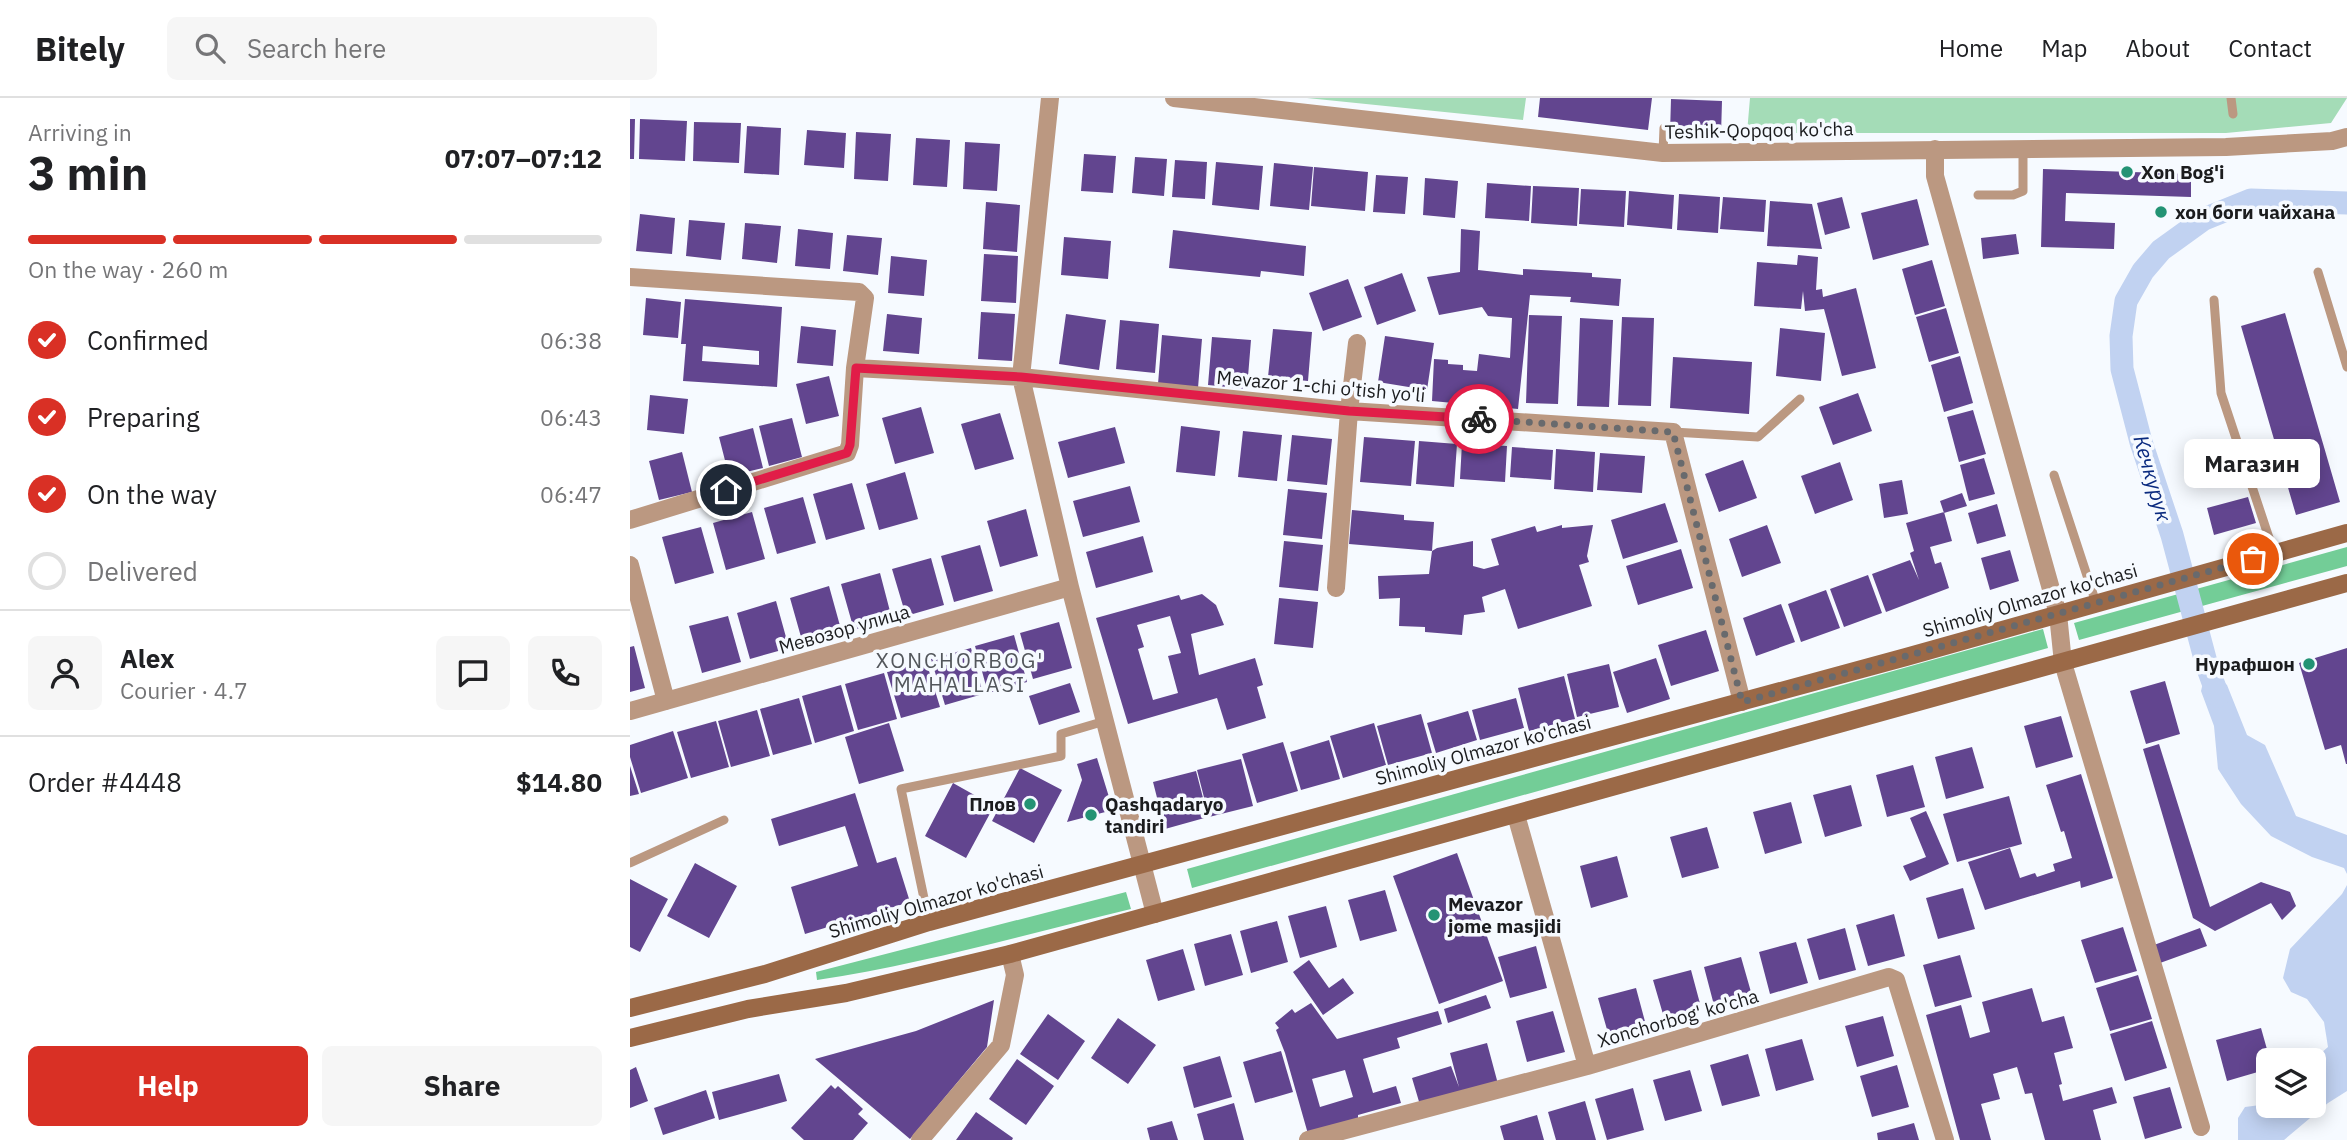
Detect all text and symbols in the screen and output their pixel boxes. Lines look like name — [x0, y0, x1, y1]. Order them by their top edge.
search box — [167, 17, 657, 80]
text: Bitely — [35, 27, 125, 70]
icon: search — [191, 29, 229, 67]
text: Search here — [247, 31, 386, 65]
text: Home — [1939, 32, 2003, 64]
text: Map — [2041, 32, 2087, 64]
text: About — [2125, 32, 2190, 64]
text: Contact — [2228, 32, 2312, 64]
street label: Teshik-Qopqoq ko'cha — [1664, 116, 1854, 144]
text: Arriving in — [28, 117, 132, 147]
text: 07:07–07:12 — [445, 141, 602, 175]
text: 3 min — [28, 143, 148, 203]
place label: Xon Bog'i — [2141, 160, 2224, 184]
marker: Xon Bog'i — [2119, 164, 2135, 180]
place label: хон боги чайхана — [2175, 200, 2336, 224]
marker: хон боги чайхана — [2153, 204, 2169, 220]
text: On the way · 260 m — [28, 254, 228, 284]
icon: check — [28, 321, 66, 359]
text: Confirmed — [87, 323, 209, 357]
text: 06:38 — [540, 325, 602, 355]
street label: Mevazor 1-chi o'tish yo'li — [1216, 365, 1426, 407]
courier — [1444, 384, 1514, 454]
icon: check — [28, 398, 66, 436]
text: Preparing — [87, 400, 200, 434]
icon: bike — [1460, 400, 1498, 438]
text: 06:43 — [540, 402, 602, 432]
water label: Кечкурук — [2127, 432, 2179, 525]
callout: Магазин — [2185, 440, 2321, 489]
text: Магазин — [2204, 448, 2300, 478]
pin — [696, 460, 756, 520]
icon: home — [707, 471, 745, 509]
icon: check — [28, 475, 66, 513]
text: On the way — [87, 477, 217, 511]
text: 06:47 — [540, 479, 602, 509]
pin — [2223, 529, 2283, 589]
icon: bag — [2234, 540, 2272, 578]
text: Delivered — [87, 554, 198, 588]
street label: Shimoliy Olmazor ko'chasi — [1920, 558, 2140, 642]
street label: Мевозор улица — [776, 599, 912, 659]
button: person — [28, 636, 102, 710]
button: chat — [436, 636, 510, 710]
button: phone — [528, 636, 602, 710]
text: Alex — [120, 641, 174, 675]
district label: XONCHORBOG' MAHALLASI — [876, 646, 1044, 698]
place label: Нурафшон — [2195, 652, 2295, 676]
marker: Нурафшон — [2301, 656, 2317, 672]
text: Courier · 4.7 — [120, 675, 248, 705]
street label: Shimoliy Olmazor ko'chasi — [1372, 710, 1594, 790]
text: Order #4448 — [28, 765, 182, 799]
text: $14.80 — [516, 765, 602, 799]
place label: Плов — [969, 792, 1016, 816]
place label: Qashqadaryo tandiri — [1105, 792, 1224, 838]
marker: Плов — [1022, 796, 1038, 812]
marker: Qashqadaryo tandiri — [1083, 807, 1099, 823]
street label: Shimoliy Olmazor ko'chasi — [826, 859, 1046, 943]
place label: Mevazor jome masjidi — [1447, 892, 1562, 938]
marker: Mevazor jome masjidi — [1426, 907, 1442, 923]
street label: Xonchorbog' ko'cha — [1595, 984, 1761, 1052]
button: Help — [28, 1046, 308, 1126]
button: Share — [322, 1046, 602, 1126]
map controls — [2256, 1048, 2326, 1118]
button: layers — [2256, 1048, 2326, 1118]

